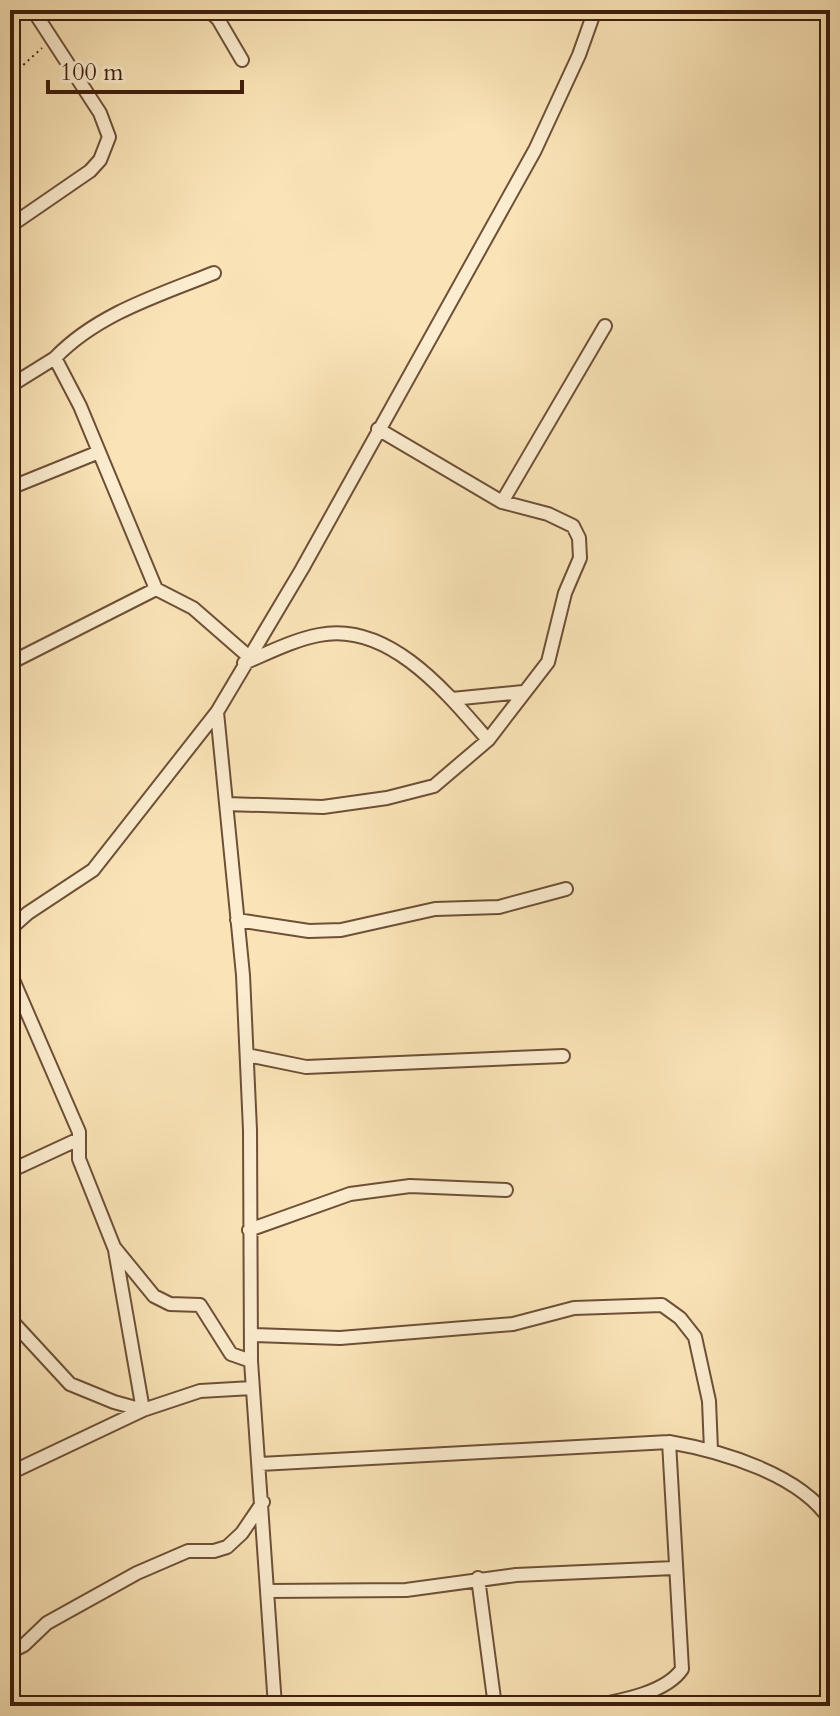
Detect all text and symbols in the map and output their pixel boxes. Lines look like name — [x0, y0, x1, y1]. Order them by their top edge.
scale bar — [48, 44, 242, 94]
text: 100 m — [60, 56, 124, 89]

